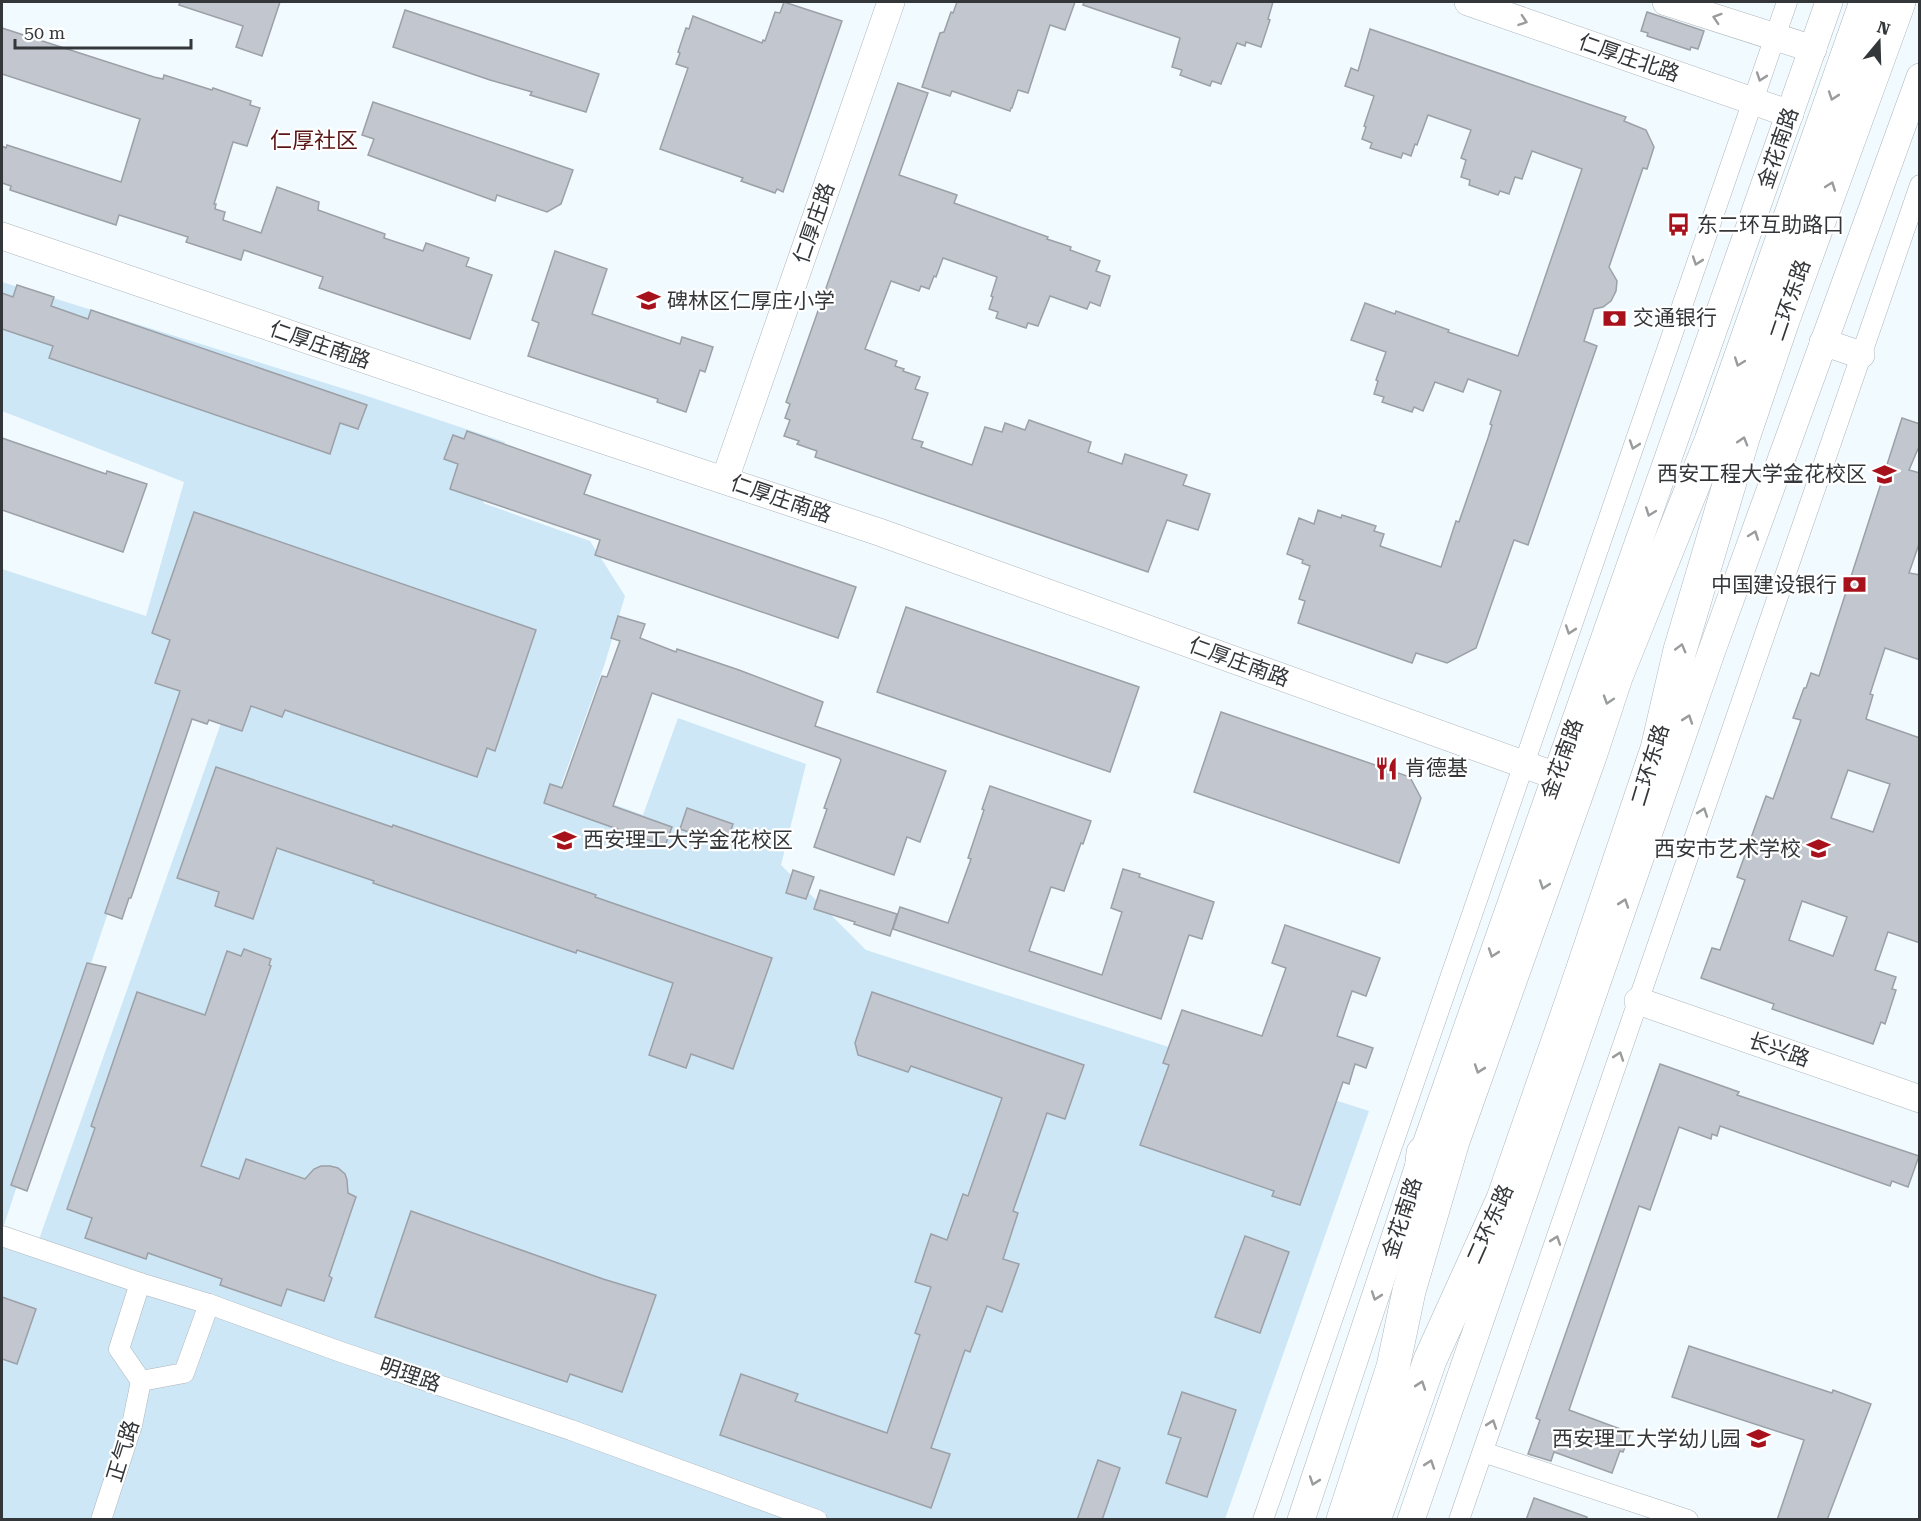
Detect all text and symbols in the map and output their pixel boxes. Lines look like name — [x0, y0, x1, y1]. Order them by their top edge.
scale bar — [15, 12, 190, 50]
north arrow — [1849, 12, 1909, 72]
one-way arrow — [1517, 13, 1528, 26]
one-way arrow — [1712, 13, 1723, 25]
text: N — [1875, 17, 1893, 39]
text: 50 m — [24, 22, 65, 43]
street label: 仁厚庄北路 — [1575, 30, 1683, 86]
one-way arrow — [1756, 71, 1768, 82]
one-way arrow — [1827, 90, 1840, 101]
street label: 金花南路 — [1753, 104, 1803, 192]
district label: 仁厚社区 — [270, 128, 358, 153]
street label: 仁厚庄路 — [789, 179, 839, 267]
one-way arrow — [1824, 181, 1837, 192]
bus stop icon: 东二环互助路口 — [1666, 212, 1692, 238]
place label: 东二环互助路口 — [1697, 213, 1844, 237]
one-way arrow — [1692, 255, 1705, 266]
street label: 二环东路 — [1765, 256, 1815, 344]
school or university icon: 碑林区仁厚庄小学 — [636, 288, 662, 314]
place label: 碑林区仁厚庄小学 — [667, 289, 835, 313]
bank icon: 交通银行 — [1602, 305, 1628, 331]
place label: 交通银行 — [1633, 306, 1717, 330]
street label: 仁厚庄南路 — [266, 317, 374, 373]
one-way arrow — [1734, 356, 1747, 367]
one-way arrow — [1736, 436, 1748, 447]
one-way arrow — [1628, 439, 1641, 450]
school or university icon: 西安工程大学金花校区 — [1872, 461, 1898, 487]
place label: 西安工程大学金花校区 — [1657, 462, 1867, 486]
street label: 仁厚庄南路 — [727, 471, 835, 527]
one-way arrow — [1644, 506, 1657, 517]
one-way arrow — [1746, 530, 1759, 541]
bank icon: 中国建设银行 — [1842, 572, 1868, 598]
place label: 中国建设银行 — [1711, 573, 1837, 597]
one-way arrow — [1565, 624, 1578, 635]
street label: 仁厚庄南路 — [1186, 633, 1292, 691]
one-way arrow — [1673, 643, 1686, 653]
one-way arrow — [1602, 694, 1615, 705]
one-way arrow — [1681, 714, 1694, 725]
street label: 金花南路 — [1536, 715, 1588, 803]
street label: 二环东路 — [1626, 721, 1674, 809]
restaurant icon: 肯德基 — [1374, 755, 1400, 781]
place label: 肯德基 — [1405, 756, 1468, 780]
one-way arrow — [1696, 807, 1709, 818]
school or university icon: 西安理工大学金花校区 — [552, 827, 578, 853]
place label: 西安理工大学金花校区 — [583, 828, 793, 852]
school or university icon: 西安市艺术学校 — [1806, 836, 1832, 862]
place label: 西安市艺术学校 — [1654, 837, 1801, 861]
one-way arrow — [1539, 879, 1552, 890]
one-way arrow — [1617, 898, 1630, 909]
one-way arrow — [1488, 947, 1501, 958]
street label: 长兴路 — [1745, 1028, 1813, 1072]
one-way arrow — [1612, 1051, 1625, 1062]
one-way arrow — [1474, 1063, 1487, 1073]
street label: 金花南路 — [1378, 1174, 1426, 1262]
street label: 二环东路 — [1462, 1181, 1518, 1267]
one-way arrow — [1548, 1235, 1561, 1246]
one-way arrow — [1371, 1290, 1384, 1301]
street label: 明理路 — [376, 1353, 444, 1397]
one-way arrow — [1414, 1380, 1427, 1391]
street label: 正气路 — [102, 1417, 144, 1485]
one-way arrow — [1485, 1420, 1498, 1430]
school or university icon: 西安理工大学幼儿园 — [1746, 1426, 1772, 1452]
place label: 西安理工大学幼儿园 — [1552, 1427, 1741, 1451]
one-way arrow — [1423, 1459, 1435, 1470]
one-way arrow — [1308, 1475, 1321, 1486]

